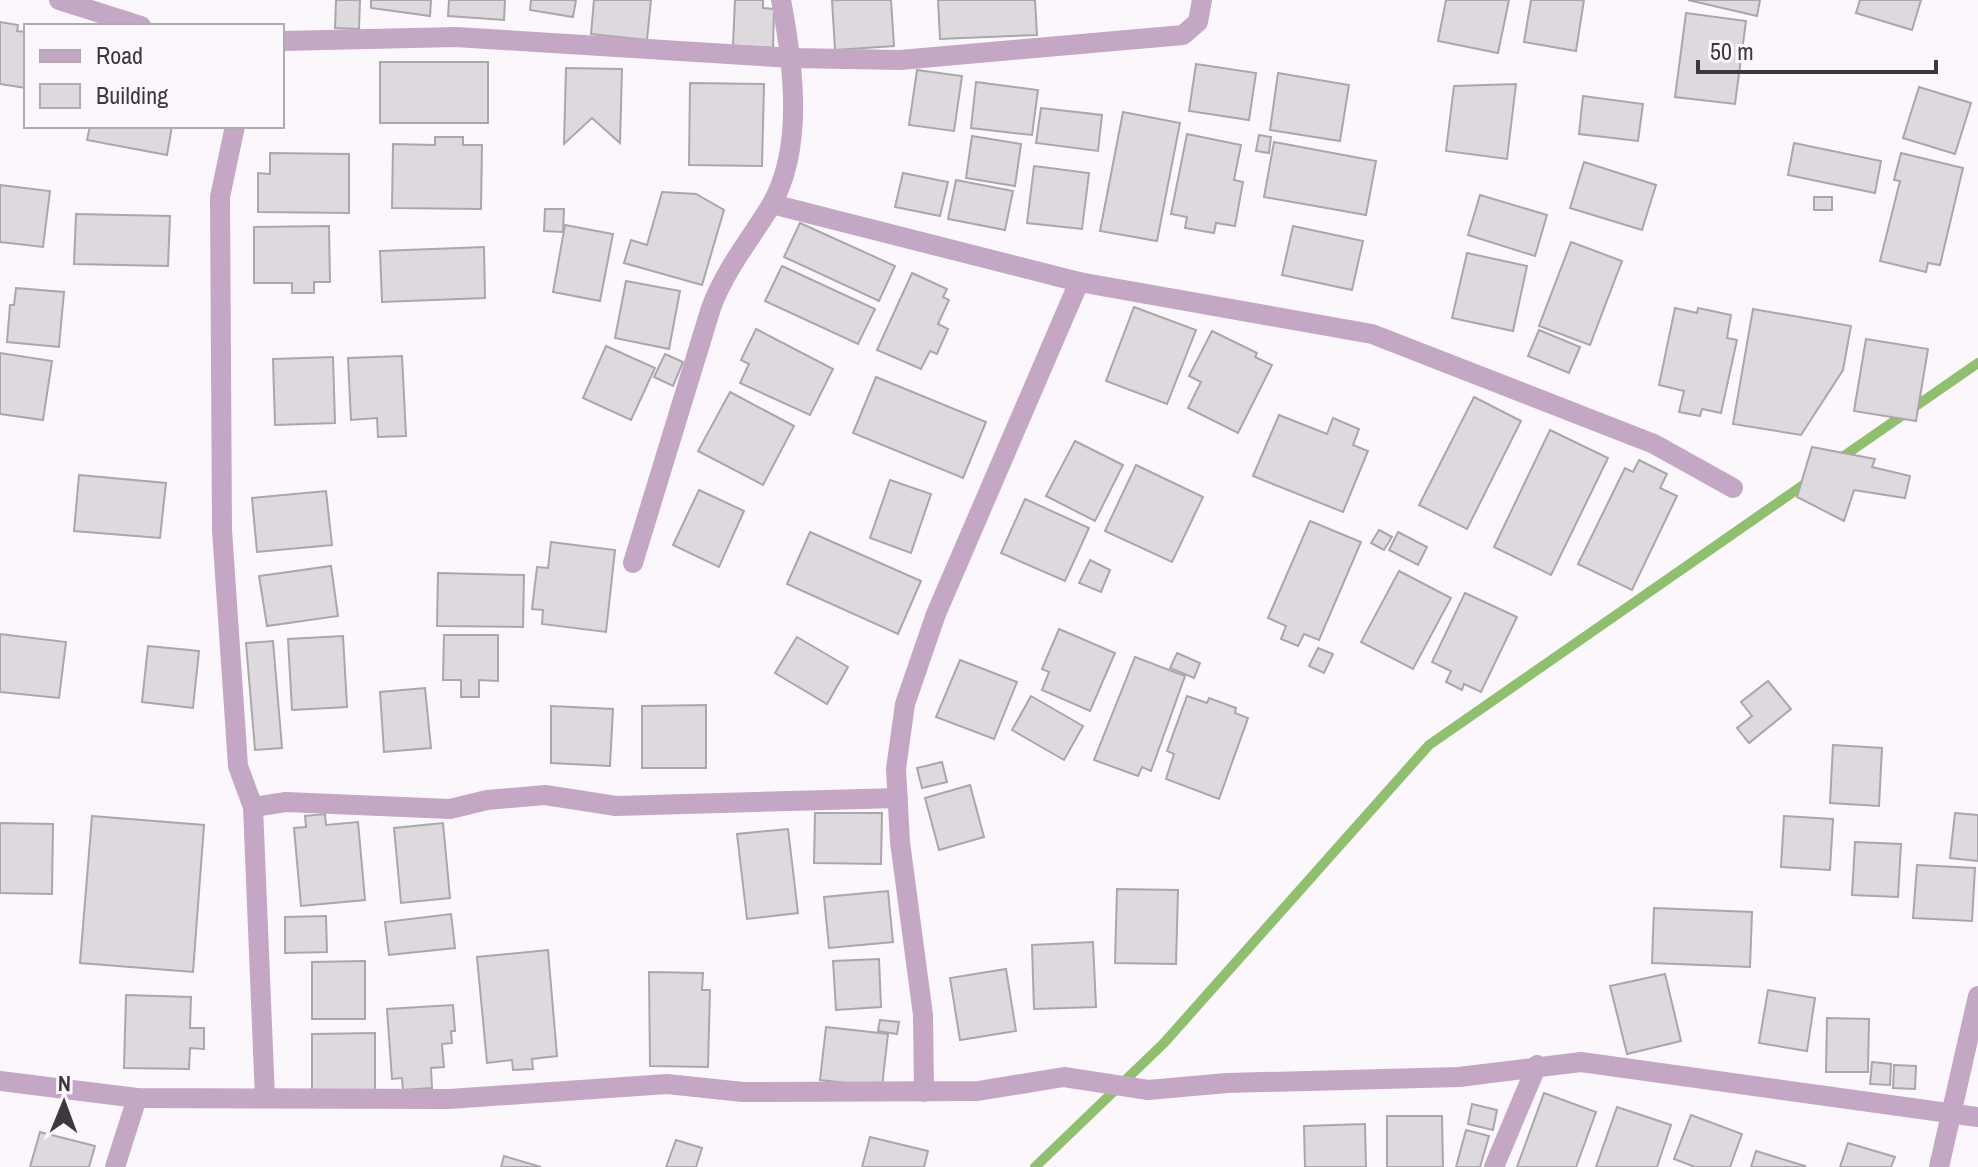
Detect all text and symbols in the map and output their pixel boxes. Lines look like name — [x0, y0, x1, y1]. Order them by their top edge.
legend — [24, 24, 284, 128]
scale bar — [1698, 24, 1936, 74]
text: 50 m — [1710, 35, 1754, 67]
text: Road — [96, 39, 143, 71]
text: Building — [96, 79, 168, 111]
north arrow — [24, 1063, 104, 1143]
text: N — [58, 1068, 71, 1098]

